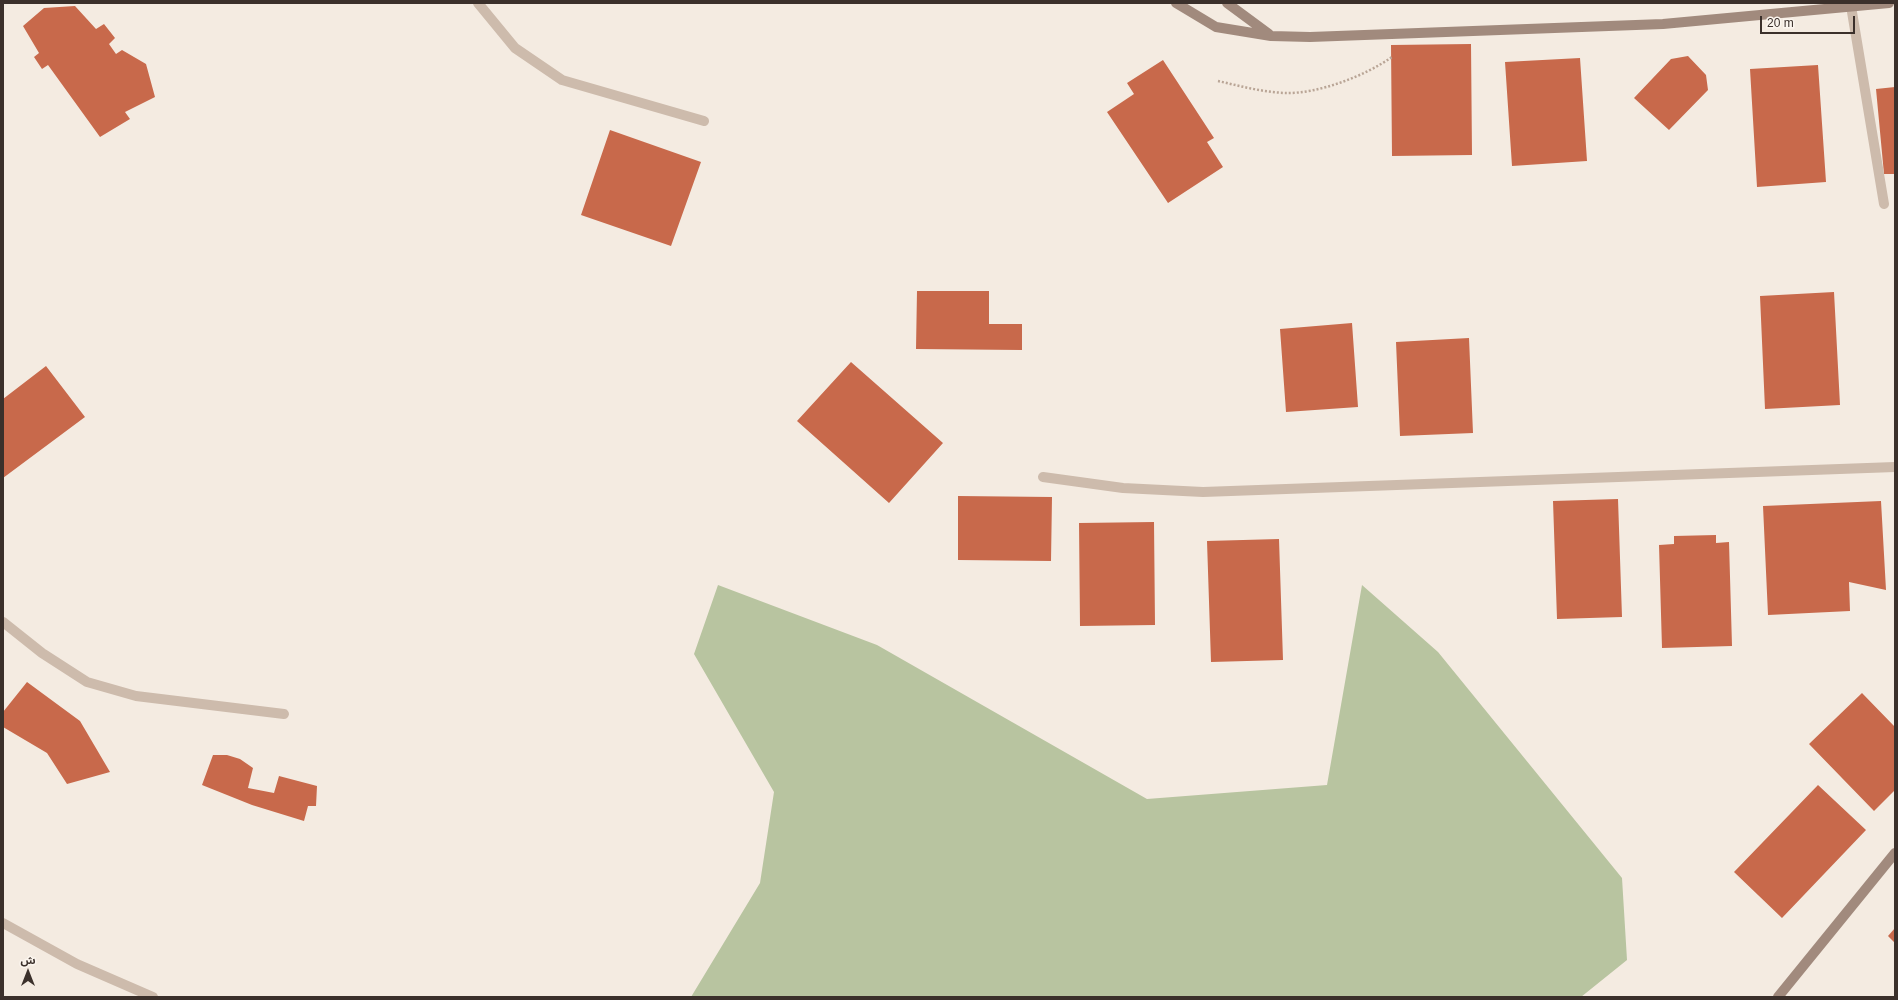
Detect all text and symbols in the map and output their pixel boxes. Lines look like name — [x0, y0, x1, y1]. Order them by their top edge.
scale bar — [1762, 8, 1857, 34]
text: 20 m — [1767, 16, 1794, 30]
north arrow — [8, 952, 48, 992]
text: ش — [20, 954, 36, 966]

